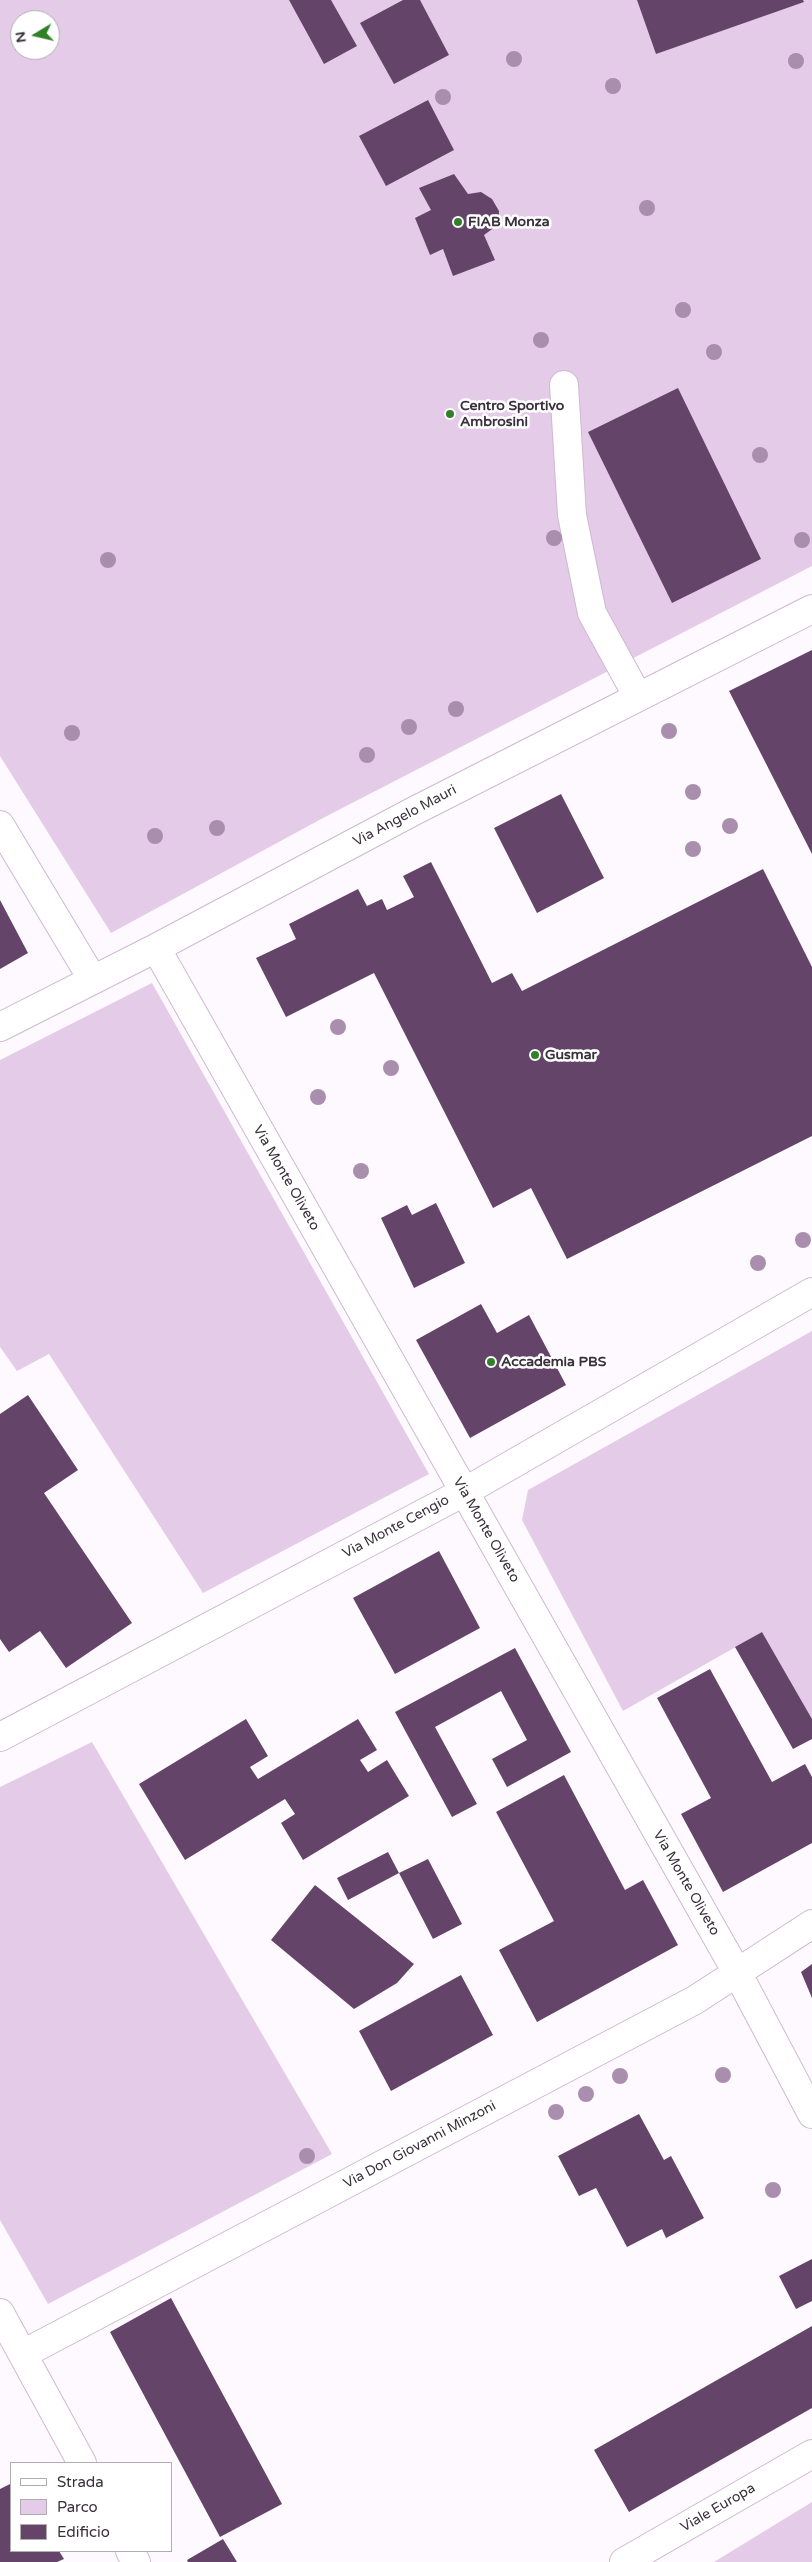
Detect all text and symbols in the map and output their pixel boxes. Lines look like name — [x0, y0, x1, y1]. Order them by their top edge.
north arrow — [10, 10, 60, 60]
text: N — [11, 30, 30, 44]
place label: FIAB Monza — [468, 214, 549, 230]
marker: FIAB Monza — [452, 216, 464, 228]
place label: Centro Sportivo Ambrosini — [460, 398, 564, 431]
marker: Centro Sportivo Ambrosini — [444, 408, 456, 420]
street label: Via Angelo Mauri — [350, 782, 460, 850]
place label: Gusmar — [545, 1047, 597, 1063]
marker: Gusmar — [529, 1049, 541, 1061]
street label: Via Monte Oliveto — [249, 1122, 323, 1234]
place label: Accademia PBS — [501, 1354, 606, 1370]
marker: Accademia PBS — [485, 1356, 497, 1368]
street label: Via Monte Oliveto — [449, 1474, 523, 1586]
street label: Via Monte Cengio — [340, 1492, 452, 1562]
street label: Via Monte Oliveto — [649, 1827, 723, 1939]
street label: Via Don Giovanni Minzoni — [341, 2098, 499, 2192]
legend — [10, 2462, 172, 2552]
text: Strada — [57, 2473, 104, 2491]
street label: Viale Europa — [678, 2480, 758, 2536]
text: Parco — [57, 2498, 98, 2516]
text: Edificio — [57, 2523, 110, 2541]

